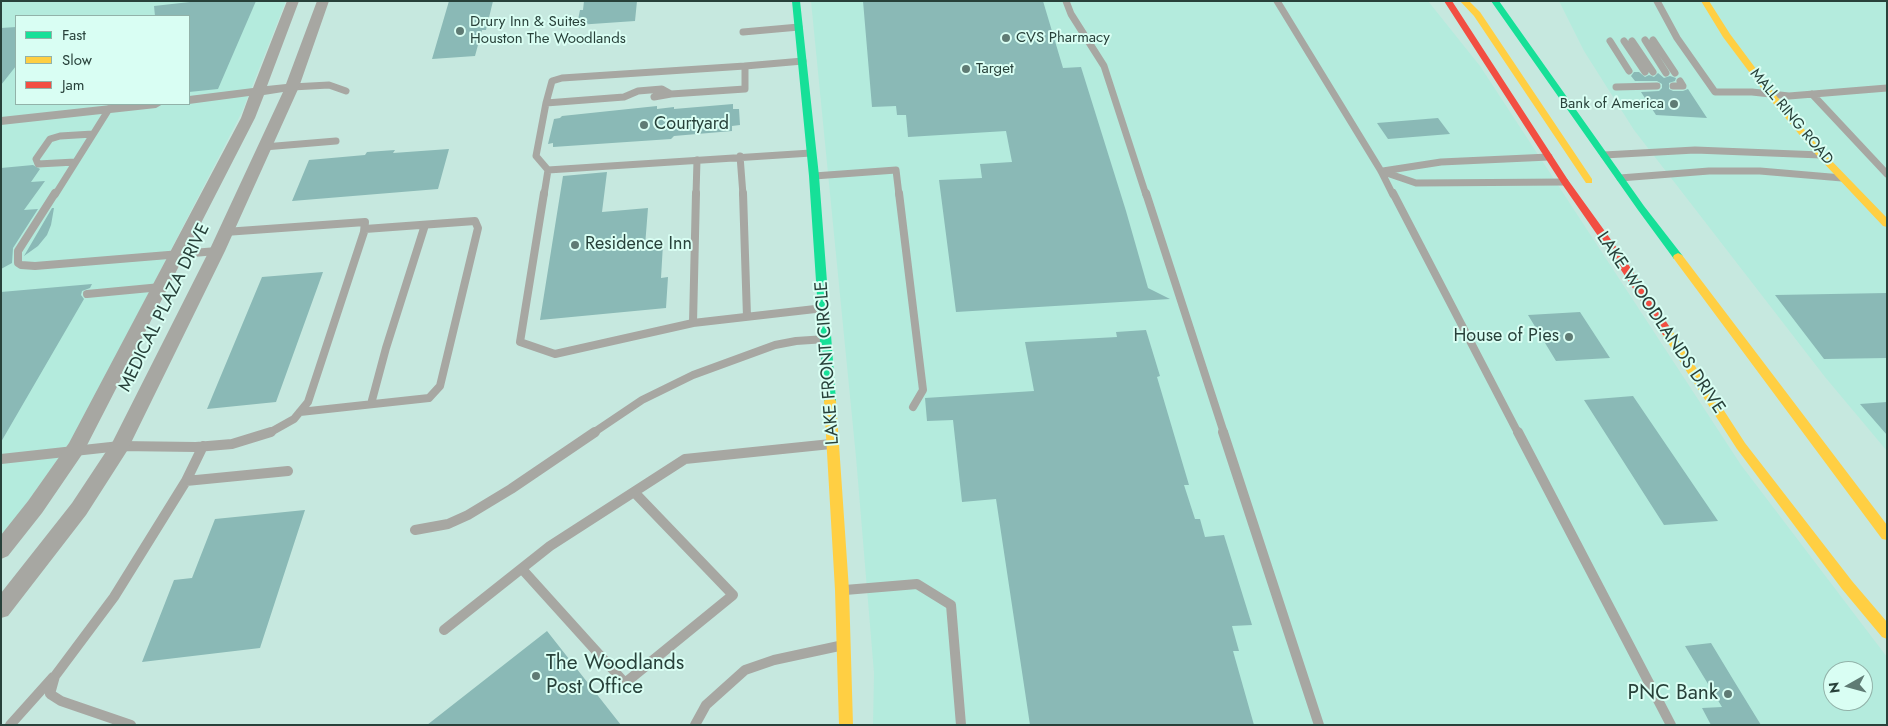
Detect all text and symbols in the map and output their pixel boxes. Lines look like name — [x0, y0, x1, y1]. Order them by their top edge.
place label: Drury Inn & Suites Houston The Woodlands — [470, 13, 626, 48]
legend — [15, 15, 190, 105]
text: Fast — [62, 24, 86, 46]
marker: Drury Inn & Suites Houston The Woodlands — [454, 25, 466, 37]
place label: CVS Pharmacy — [1016, 29, 1110, 47]
marker: CVS Pharmacy — [1000, 32, 1012, 44]
text: Slow — [62, 49, 92, 71]
place label: Target — [976, 60, 1013, 78]
marker: Target — [960, 63, 972, 75]
street label: MALL RING ROAD — [1746, 65, 1836, 169]
text: Jam — [62, 74, 85, 96]
place label: Bank of America — [1560, 95, 1664, 113]
marker: Bank of America — [1668, 98, 1680, 110]
place label: Courtyard — [654, 114, 729, 136]
marker: Courtyard — [638, 119, 650, 131]
street label: MEDICAL PLAZA DRIVE — [115, 220, 215, 396]
street label: LAKE WOODLANDS DRIVE — [1591, 228, 1729, 418]
place label: Residence Inn — [585, 234, 692, 256]
marker: Residence Inn — [569, 239, 581, 251]
street label: LAKE FRONT CIRCLE — [812, 280, 844, 446]
place label: House of Pies — [1453, 326, 1559, 348]
marker: House of Pies — [1563, 331, 1575, 343]
place label: The Woodlands Post Office — [546, 651, 684, 701]
north arrow — [1823, 661, 1873, 711]
marker: The Woodlands Post Office — [530, 670, 542, 682]
place label: PNC Bank — [1627, 681, 1718, 707]
text: N — [1824, 681, 1845, 694]
marker: PNC Bank — [1722, 688, 1734, 700]

